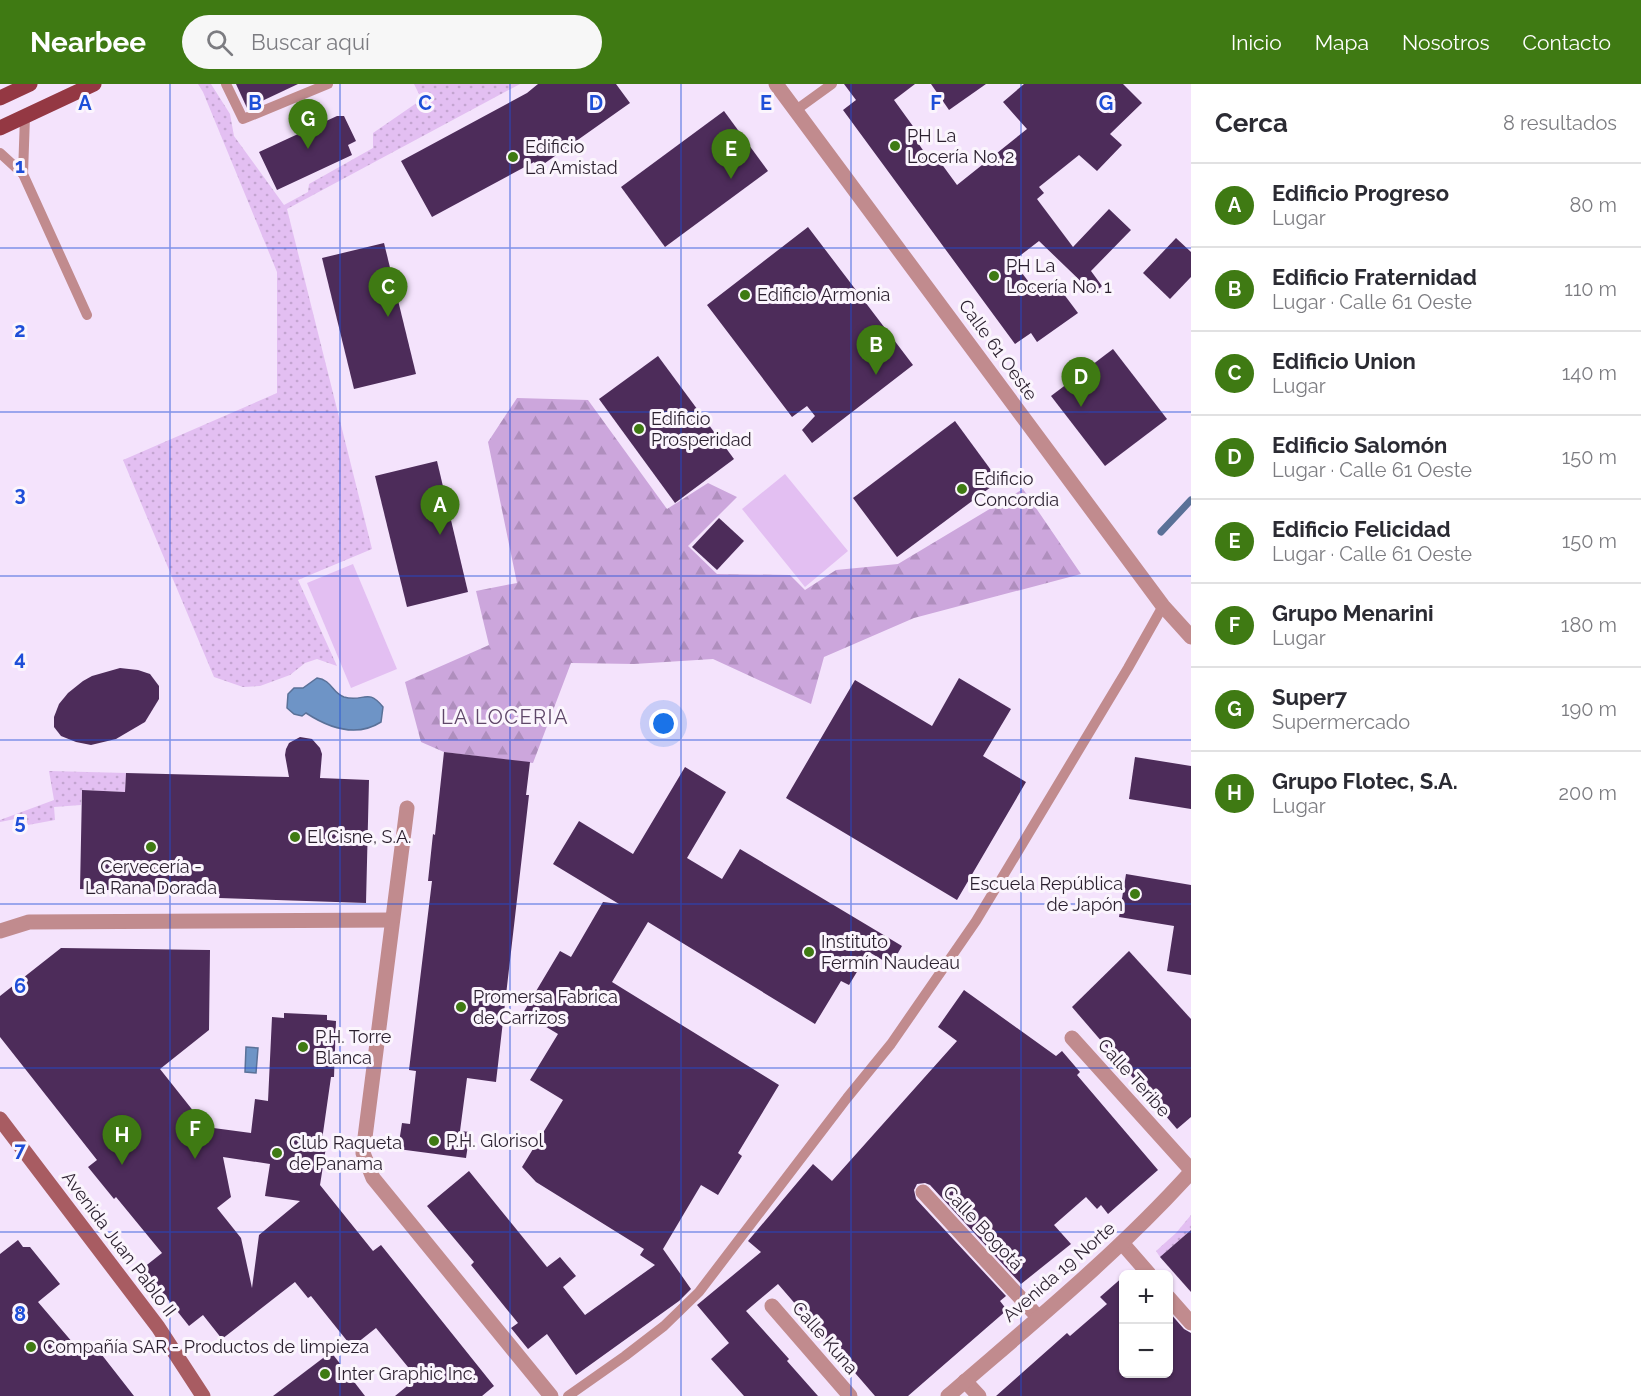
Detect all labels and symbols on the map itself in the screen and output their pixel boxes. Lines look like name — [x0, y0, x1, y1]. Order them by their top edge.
text: A — [78, 91, 92, 115]
text: B — [248, 91, 262, 115]
text: C — [418, 91, 432, 115]
text: D — [589, 91, 603, 115]
text: E — [760, 91, 772, 115]
text: F — [930, 91, 942, 115]
text: G — [1099, 91, 1113, 115]
pin: G — [288, 100, 328, 149]
place label: PH La Locería No. 2 — [907, 125, 1014, 167]
pin: E — [712, 130, 750, 179]
place label: Edificio La Amistad — [525, 136, 618, 178]
marker: PH La Locería No. 2 — [888, 139, 902, 153]
marker: Edificio La Amistad — [506, 150, 520, 164]
text: 1 — [15, 154, 25, 178]
place label: PH La Locería No. 1 — [1006, 255, 1112, 297]
pin: C — [368, 268, 408, 317]
marker: PH La Locería No. 1 — [987, 269, 1001, 283]
place label: Edificio Armonia — [757, 284, 890, 305]
marker: Edificio Armonia — [738, 288, 752, 302]
street label: Calle 61 Oeste — [955, 295, 1042, 405]
text: 2 — [14, 318, 26, 342]
pin: B — [856, 326, 896, 375]
pin: D — [1062, 358, 1100, 407]
place label: Edificio Prosperidad — [651, 408, 752, 450]
marker: Edificio Prosperidad — [632, 422, 646, 436]
place label: Edificio Concordia — [974, 468, 1059, 510]
text: 3 — [14, 482, 26, 506]
marker: Edificio Concordia — [955, 482, 969, 496]
pin: A — [420, 486, 460, 535]
text: 4 — [14, 646, 26, 670]
district label: LA LOCERIA — [441, 705, 569, 729]
your location — [649, 709, 678, 738]
text: 5 — [14, 810, 26, 834]
place label: El Cisne, S.A. — [307, 826, 411, 847]
marker: El Cisne, S.A. — [288, 830, 302, 844]
marker: Cervecería - La Rana Dorada — [144, 840, 158, 854]
place label: Cervecería - La Rana Dorada — [85, 856, 217, 898]
place label: Escuela República de Japón — [970, 873, 1123, 915]
marker: Escuela República de Japón — [1128, 887, 1142, 901]
place label: Instituto Fermín Naudeau — [821, 931, 960, 973]
marker: Instituto Fermín Naudeau — [802, 945, 816, 959]
text: 6 — [14, 974, 26, 998]
place label: Promersa Fabrica de Carrizos — [473, 986, 618, 1028]
marker: Promersa Fabrica de Carrizos — [454, 1000, 468, 1014]
place label: P.H. Torre Blanca — [315, 1026, 392, 1068]
street label: Calle Teribe — [1094, 1034, 1175, 1121]
marker: P.H. Torre Blanca — [296, 1040, 310, 1054]
pin: F — [176, 1110, 214, 1159]
pin: H — [102, 1116, 142, 1165]
place label: P.H. Glorisol — [446, 1130, 543, 1151]
place label: Club Raqueta de Panama — [289, 1132, 402, 1174]
marker: P.H. Glorisol — [427, 1134, 441, 1148]
text: 7 — [14, 1138, 26, 1162]
marker: Club Raqueta de Panama — [270, 1146, 284, 1160]
street label: Avenida Juan Pablo II — [58, 1167, 181, 1320]
street label: Calle Bogotá — [939, 1181, 1028, 1274]
street label: Avenida 19 Norte — [998, 1217, 1119, 1326]
street label: Calle Kuna — [788, 1297, 863, 1378]
text: 8 — [14, 1302, 26, 1326]
place label: Compañía SAR - Productos de limpieza — [43, 1336, 369, 1357]
marker: Compañía SAR - Productos de limpieza — [24, 1340, 38, 1354]
place label: Inter Graphic Inc. — [337, 1363, 476, 1384]
marker: Inter Graphic Inc. — [318, 1367, 332, 1381]

